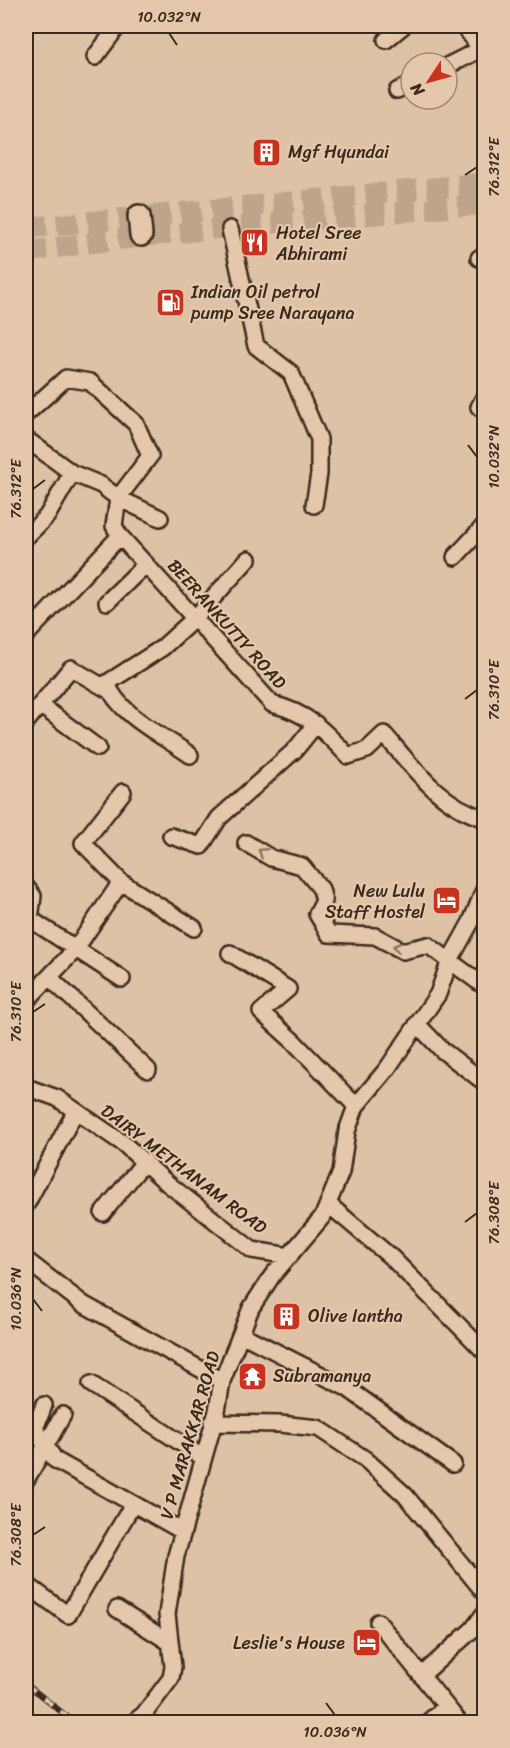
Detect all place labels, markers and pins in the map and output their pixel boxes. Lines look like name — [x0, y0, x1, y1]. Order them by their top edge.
building icon: Mgf Hyundai — [251, 136, 283, 168]
place label: Mgf Hyundai — [288, 136, 390, 168]
place label: Hotel Sree Abhirami — [275, 217, 361, 270]
restaurant icon: Hotel Sree Abhirami — [239, 227, 271, 259]
place label: Indian Oil petrol pump Sree Narayana — [190, 276, 355, 329]
fuel station icon: Indian Oil petrol pump Sree Narayana — [154, 286, 186, 318]
place label: New Lulu Staff Hostel — [325, 875, 426, 928]
hotel icon: New Lulu Staff Hostel — [430, 885, 462, 917]
building icon: Olive Iantha — [271, 1300, 303, 1332]
place label: Olive Iantha — [308, 1300, 403, 1332]
temple icon: Subramanya — [236, 1360, 268, 1392]
place label: Subramanya — [273, 1360, 371, 1392]
place label: Leslie's House — [233, 1627, 345, 1659]
hotel icon: Leslie's House — [350, 1627, 382, 1659]

